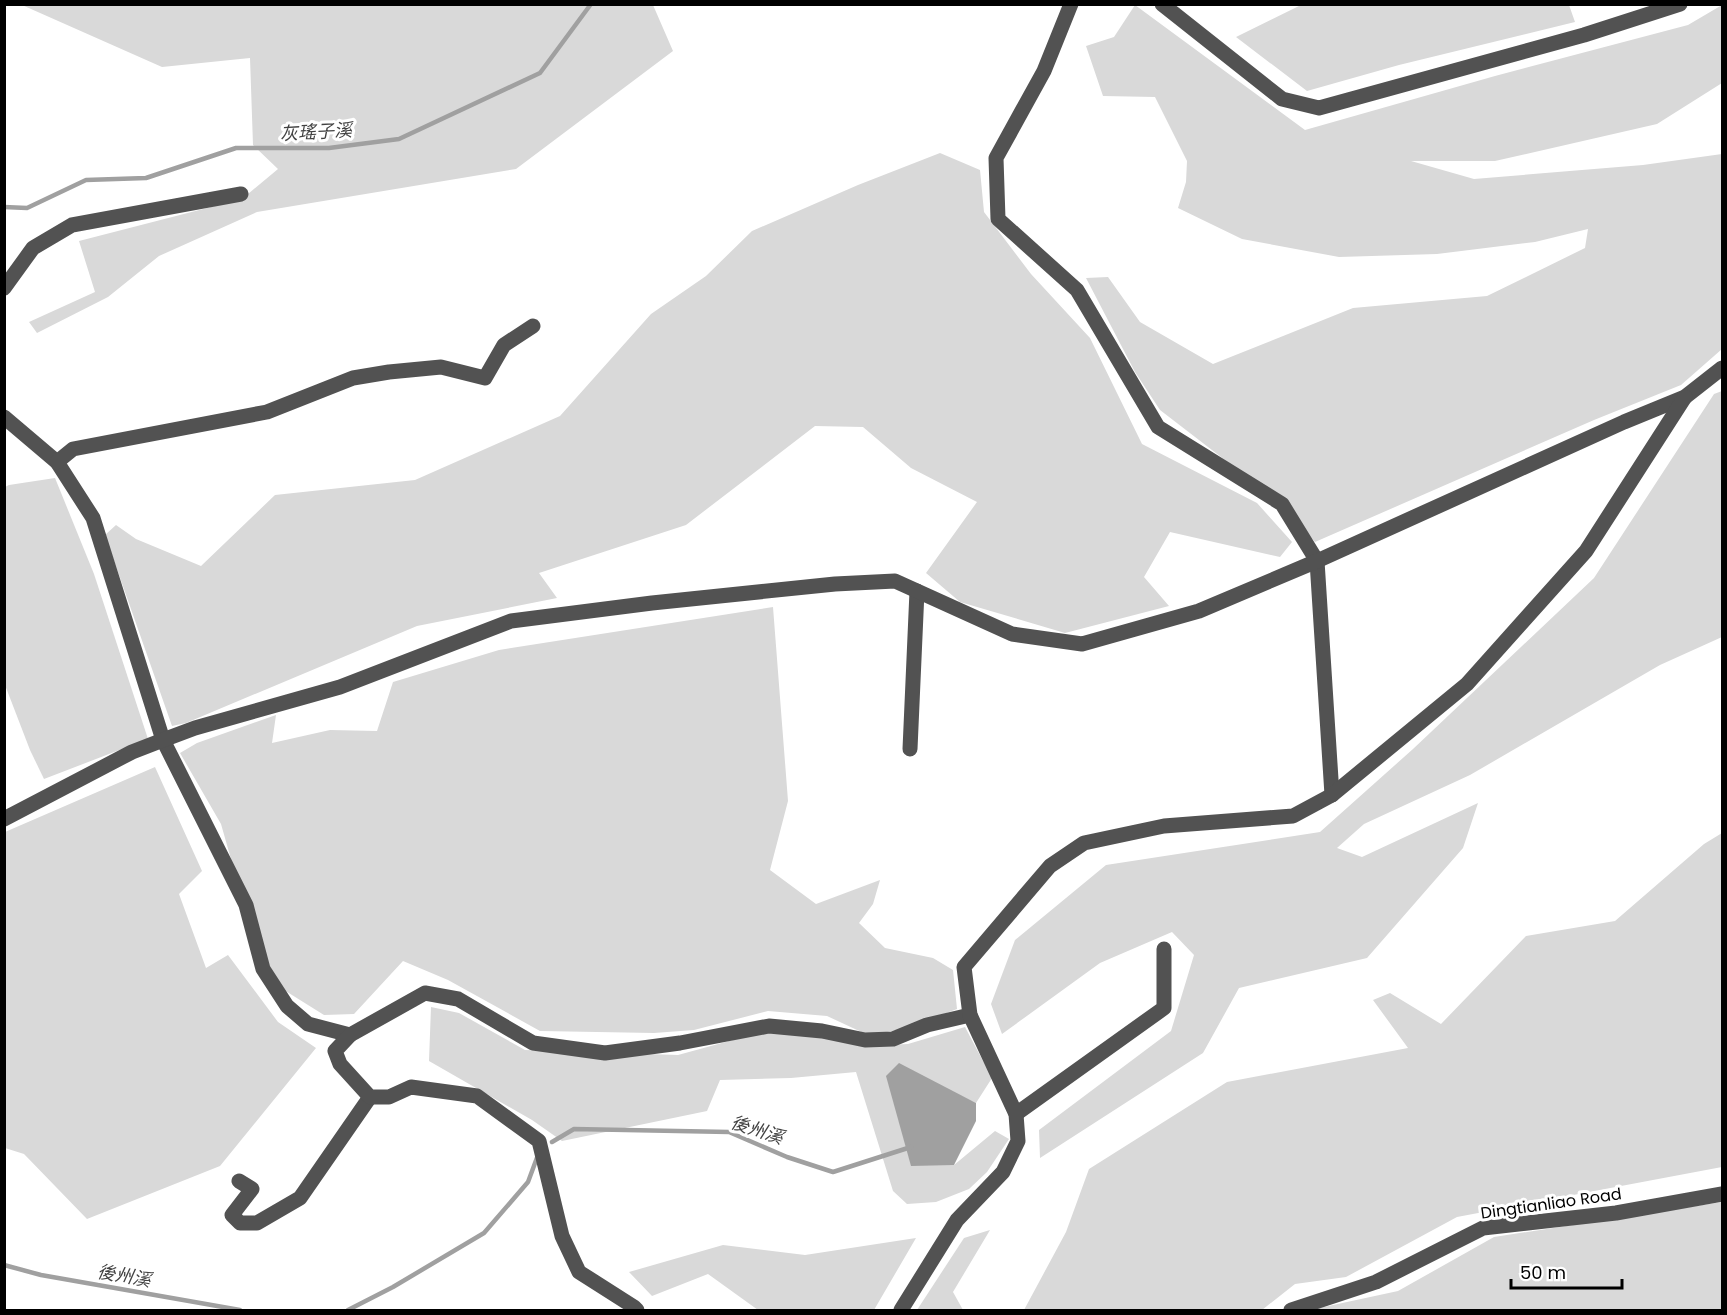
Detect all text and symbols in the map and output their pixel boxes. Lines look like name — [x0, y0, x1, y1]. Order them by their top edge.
water label: 灰瑤子溪 — [279, 117, 356, 146]
water label: 後州溪 — [728, 1109, 790, 1151]
street label: Dingtianliao Road — [1479, 1182, 1623, 1225]
scale bar — [1511, 1252, 1622, 1290]
water label: 後州溪 — [95, 1259, 156, 1293]
text: 50 m — [1520, 1260, 1566, 1285]

